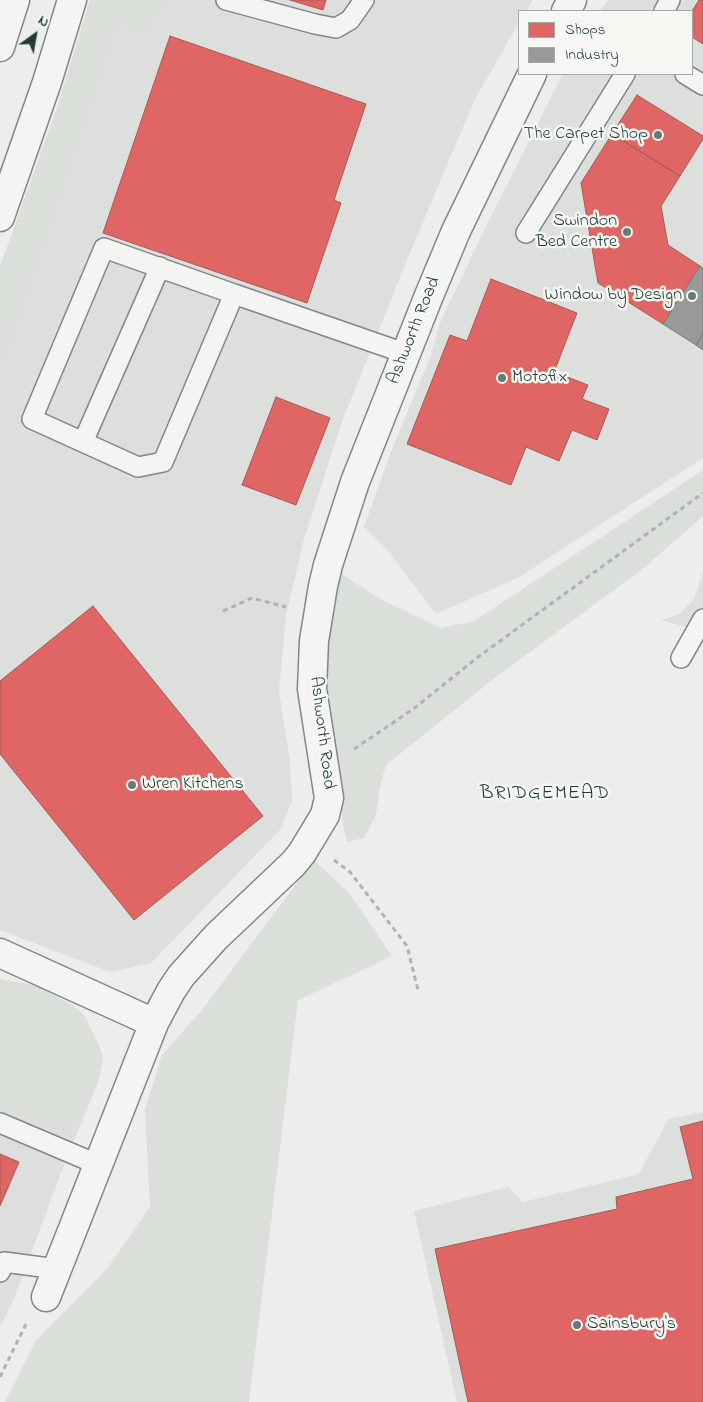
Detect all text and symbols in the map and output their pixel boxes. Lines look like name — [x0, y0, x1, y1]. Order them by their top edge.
north arrow — [10, 10, 60, 60]
text: N — [34, 10, 53, 33]
legend — [518, 10, 693, 75]
text: Shops — [565, 19, 605, 41]
text: Industry — [565, 44, 619, 66]
place label: The Carpet Shop — [524, 124, 648, 146]
marker: The Carpet Shop — [652, 129, 664, 141]
place label: Swindon Bed Centre — [536, 211, 617, 253]
marker: Swindon Bed Centre — [621, 226, 633, 238]
street label: Ashworth Road — [384, 274, 446, 388]
place label: Window by Design — [545, 285, 682, 307]
marker: Window by Design — [686, 290, 698, 302]
place label: Motofix — [512, 367, 567, 389]
marker: Motofix — [496, 372, 508, 384]
street label: Ashworth Road — [303, 675, 339, 791]
place label: Wren Kitchens — [142, 774, 244, 796]
marker: Wren Kitchens — [126, 779, 138, 791]
district label: BRIDGEMEAD — [479, 783, 611, 807]
place label: Sainsbury's — [587, 1314, 676, 1336]
marker: Sainsbury's — [571, 1319, 583, 1331]

